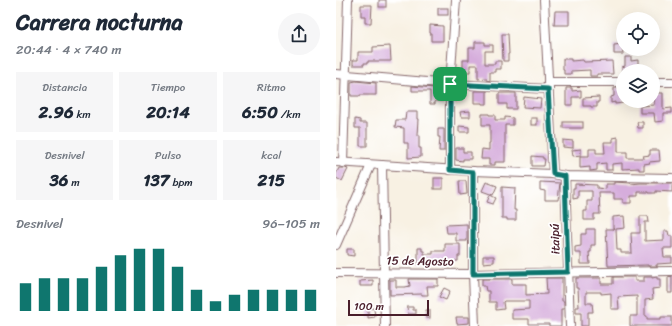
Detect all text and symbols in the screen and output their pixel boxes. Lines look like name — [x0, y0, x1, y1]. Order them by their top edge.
text: Carrera nocturna — [16, 3, 183, 42]
map controls — [616, 12, 660, 108]
button: locate — [616, 12, 660, 56]
button: share — [278, 13, 320, 55]
text: 20:44 · 4 × 740 m — [16, 38, 121, 61]
button: layers — [616, 64, 660, 108]
pin — [433, 67, 467, 101]
icon: arrive — [439, 73, 461, 95]
text: Distancia — [42, 78, 87, 97]
text: Tiempo — [151, 78, 185, 97]
text: Ritmo — [257, 78, 286, 97]
text: 2.96 — [39, 97, 74, 127]
text: 20:14 — [146, 97, 190, 127]
text: 6:50 — [242, 97, 278, 127]
text: km — [74, 105, 91, 124]
text: /km — [278, 105, 301, 124]
text: Desnivel — [45, 146, 85, 165]
text: Pulso — [155, 146, 181, 165]
text: kcal — [261, 146, 281, 165]
text: 36 — [50, 165, 69, 195]
text: 137 — [143, 165, 170, 195]
text: 215 — [258, 165, 285, 195]
text: m — [69, 173, 80, 192]
text: bpm — [170, 173, 193, 192]
text: Desnivel — [16, 212, 63, 235]
text: 96–105 m — [262, 212, 320, 235]
street label: itaipú — [543, 223, 567, 255]
street label: 15 de Agosto — [386, 249, 454, 273]
text: 100 m — [354, 297, 384, 316]
scale bar — [348, 298, 429, 317]

